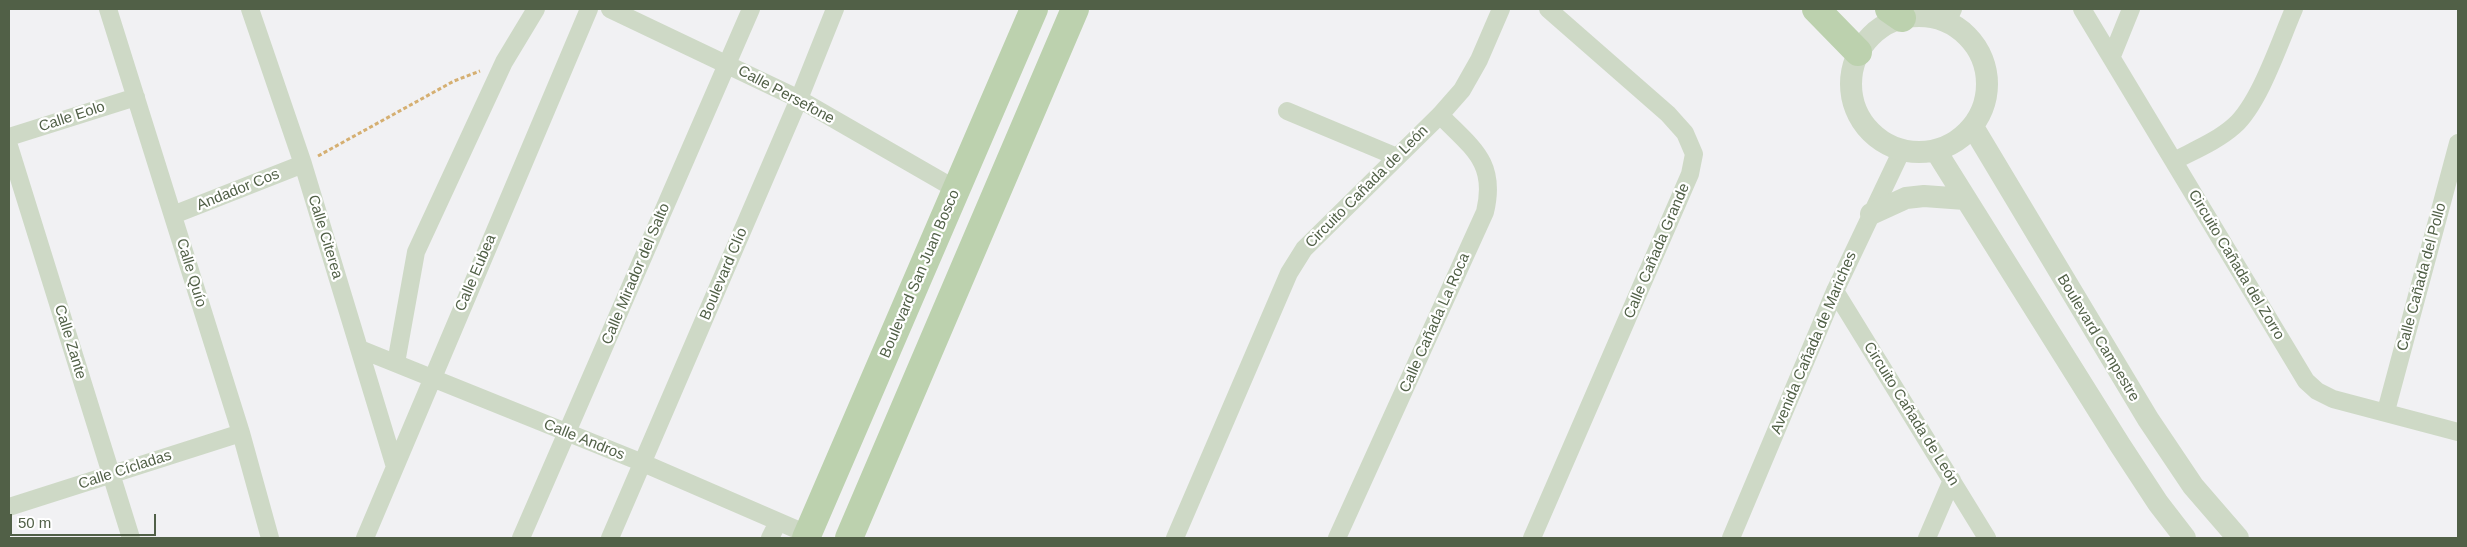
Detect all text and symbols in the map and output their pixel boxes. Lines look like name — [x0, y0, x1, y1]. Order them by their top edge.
street label: Calle Persefone — [735, 62, 837, 128]
street label: Calle Eolo — [37, 98, 107, 136]
street label: Circuito Cañada de León — [1302, 122, 1432, 252]
street label: Andador Cos — [194, 165, 282, 215]
street label: Calle Cañada Grande — [1620, 181, 1694, 321]
street label: Boulevard San Juan Bosco — [876, 187, 964, 361]
street label: Circuito Cañada del Zorro — [2184, 187, 2288, 343]
street label: Calle Citerea — [304, 193, 346, 281]
street label: Calle Mirador del Salto — [598, 201, 674, 347]
street label: Calle Cañada del Pollo — [2394, 201, 2450, 353]
street label: Boulevard Clío — [696, 225, 752, 323]
street label: Calle Eubea — [452, 232, 500, 314]
street label: Calle Quío — [172, 236, 210, 310]
street label: Avenida Cañada de Mariches — [1767, 249, 1861, 437]
street label: Calle Cañada La Roca — [1396, 250, 1474, 396]
street label: Boulevard Campestre — [2053, 271, 2143, 405]
street label: Calle Zante — [50, 303, 90, 381]
street label: Circuito Cañada de León — [1859, 339, 1963, 489]
street label: Calle Andros — [541, 416, 627, 464]
street label: Calle Cícladas — [76, 446, 174, 494]
scale bar — [12, 504, 159, 536]
text: 50 m — [18, 514, 51, 531]

